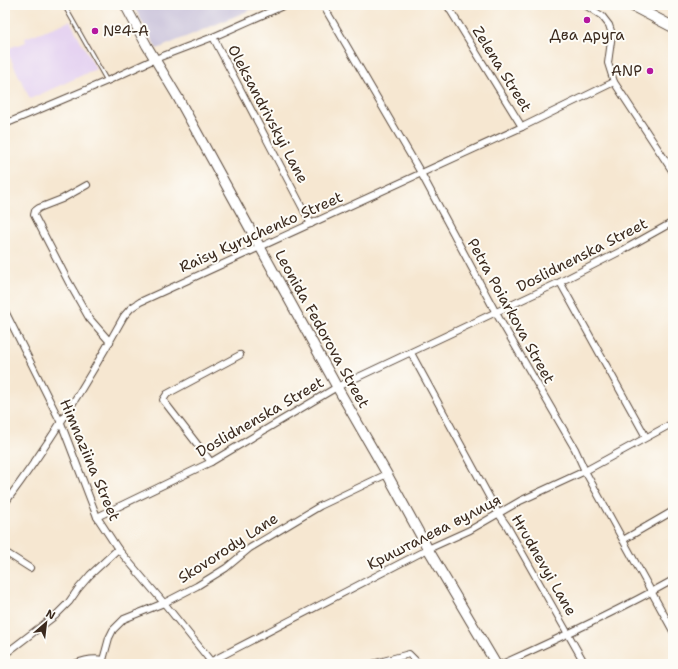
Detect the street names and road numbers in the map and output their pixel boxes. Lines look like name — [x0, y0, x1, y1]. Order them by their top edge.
street label: Zelena Street — [468, 22, 536, 116]
street label: Oleksandrivskyi Lane — [223, 41, 313, 187]
street label: Raisy Kyrychenko Street — [176, 187, 346, 277]
street label: Doslidnenska Street — [513, 213, 651, 297]
street label: Petra Poiarkova Street — [463, 235, 559, 387]
street label: Leonida Fedorova Street — [270, 246, 374, 412]
street label: Doslidnenska Street — [193, 372, 327, 462]
street label: Himnaziina Street — [55, 396, 125, 524]
street label: Кришталева вулиця — [364, 490, 504, 574]
street label: Skovorody Lane — [174, 508, 282, 588]
street label: Hrudnevyi Lane — [507, 511, 581, 619]

